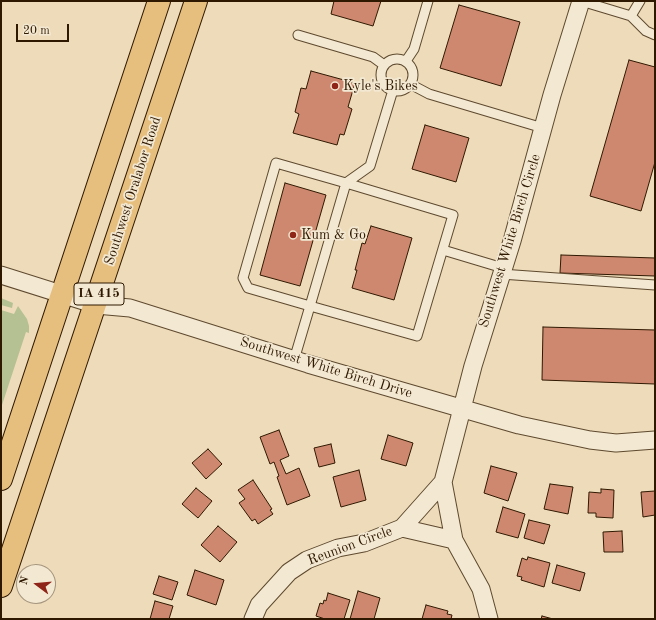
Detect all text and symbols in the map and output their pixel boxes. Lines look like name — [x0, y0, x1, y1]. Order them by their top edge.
scale bar — [18, 16, 71, 42]
text: 20 m — [23, 25, 50, 37]
place label: Kyle's Bikes — [343, 78, 418, 94]
marker: Kyle's Bikes — [330, 81, 340, 91]
street label: Southwest Oralabor Road — [101, 115, 165, 267]
street label: Southwest White Birch Circle — [476, 152, 544, 330]
place label: Kum & Go — [301, 227, 366, 243]
marker: Kum & Go — [288, 230, 298, 240]
road number: IA 415 — [74, 283, 124, 305]
street label: Southwest White Birch Drive — [238, 334, 414, 402]
street label: Reunion Circle — [305, 523, 395, 569]
north arrow — [16, 564, 56, 604]
text: N — [19, 575, 31, 586]

